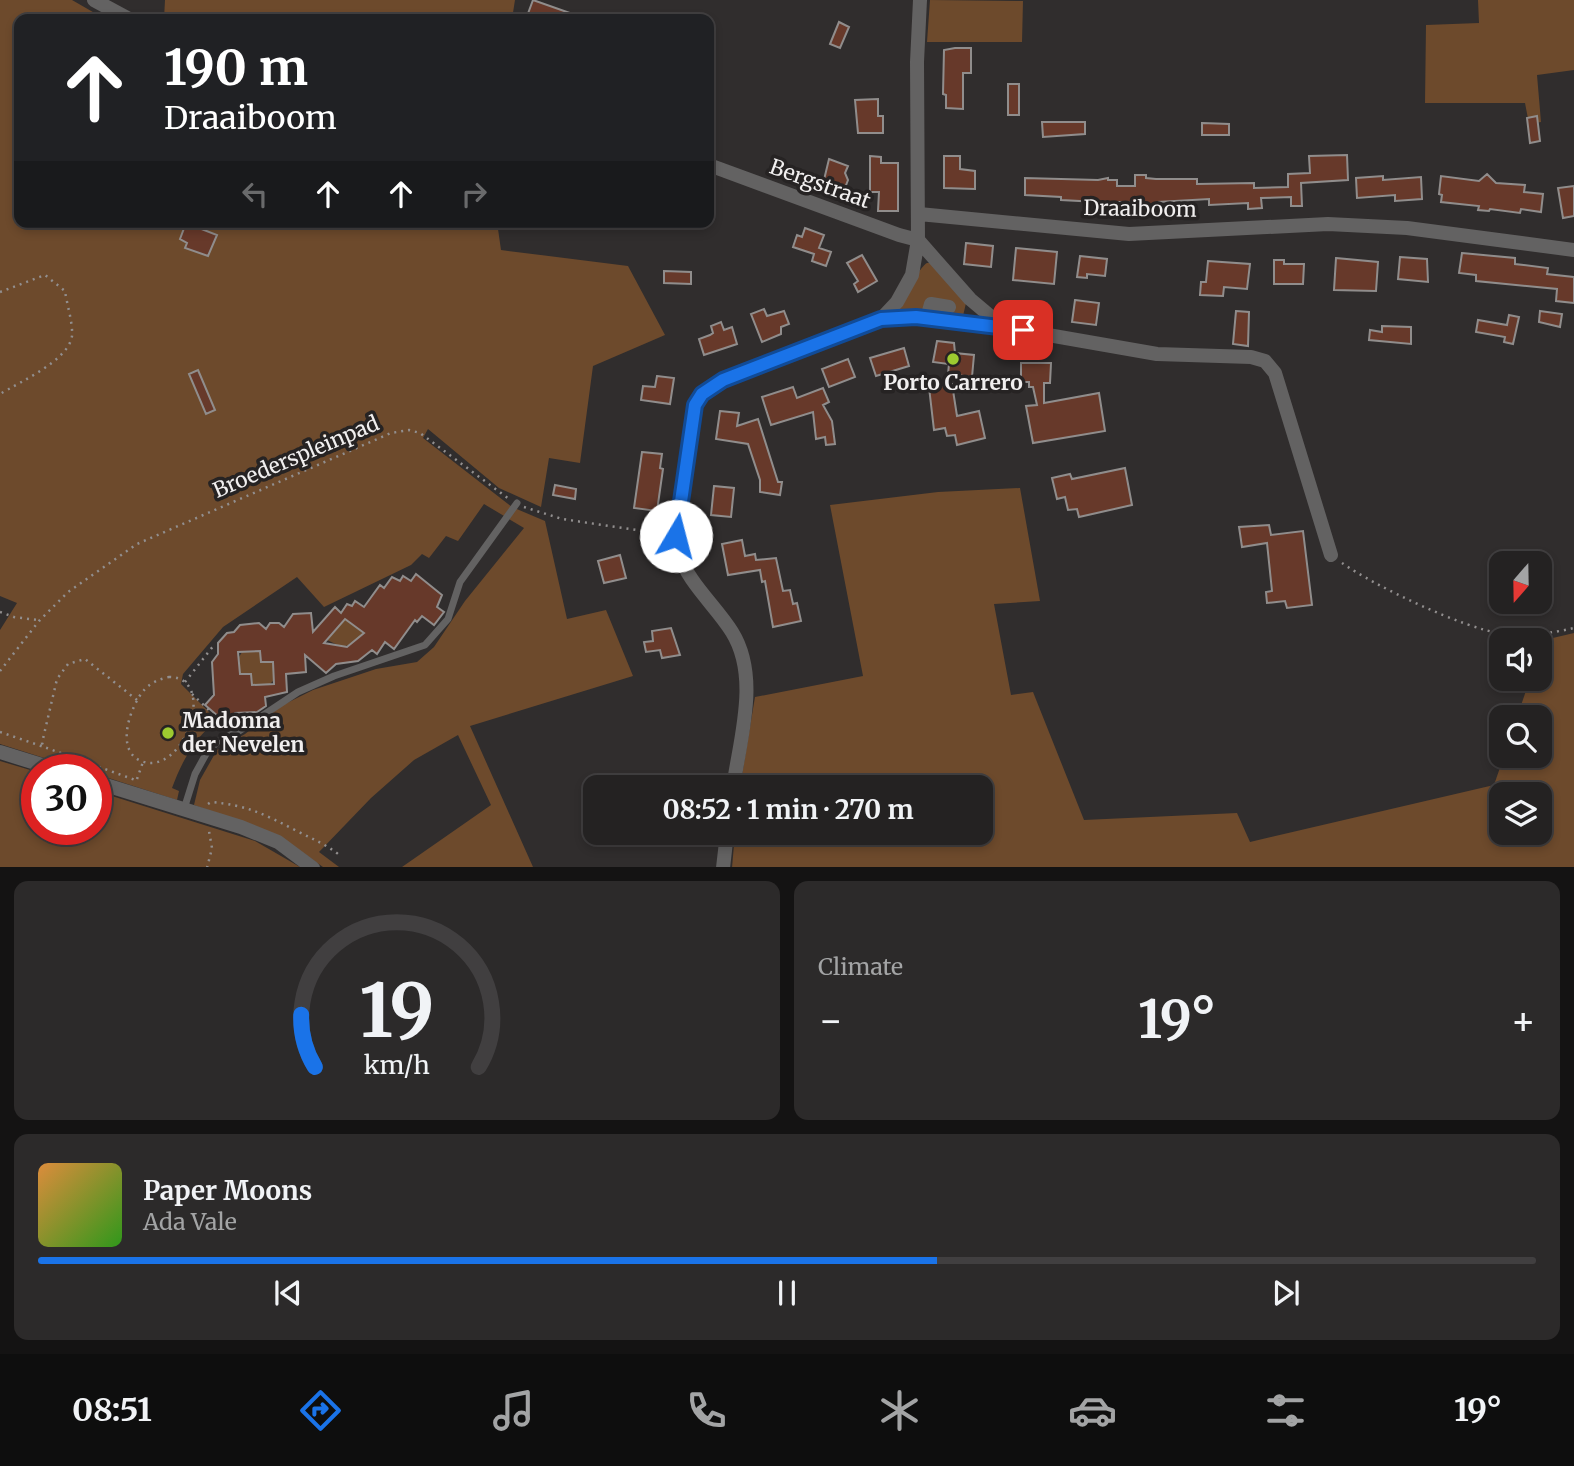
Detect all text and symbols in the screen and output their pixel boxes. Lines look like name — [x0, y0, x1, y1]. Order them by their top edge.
text: 190 m — [164, 37, 308, 98]
icon: ahead — [49, 42, 140, 133]
text: Draaiboom — [164, 98, 337, 138]
street label: Bergstraat — [766, 153, 874, 214]
icon: left — [236, 175, 274, 213]
icon: ahead — [309, 175, 347, 213]
icon: ahead — [382, 175, 420, 213]
icon: right — [455, 175, 493, 213]
street label: Draaiboom — [1083, 194, 1197, 223]
pin — [993, 300, 1053, 360]
icon: arrive — [1004, 311, 1042, 349]
marker: Porto Carrero — [945, 351, 961, 367]
place label: Porto Carrero — [883, 369, 1023, 396]
street label: Broederspleinpad — [209, 409, 383, 504]
position arrow — [639, 499, 713, 573]
north arrow — [1489, 551, 1552, 614]
map controls — [1489, 551, 1552, 845]
button: sound — [1489, 628, 1552, 691]
button: search — [1489, 705, 1552, 768]
place label: Madonna der Nevelen — [182, 707, 304, 758]
marker: Madonna der Nevelen — [160, 725, 176, 741]
speed limit sign: 30 — [21, 754, 112, 845]
button: layers — [1489, 782, 1552, 845]
text: 08:52 · 1 min · 270 m — [662, 793, 914, 826]
text: Climate — [818, 952, 903, 981]
text: 19 — [359, 965, 435, 1057]
text: 19° — [1138, 987, 1216, 1052]
text: − — [818, 997, 843, 1044]
text: + — [1511, 997, 1536, 1044]
text: km/h — [364, 1048, 430, 1080]
text: Paper Moons — [143, 1174, 312, 1207]
text: Ada Vale — [143, 1207, 237, 1236]
icon: previous — [269, 1274, 307, 1312]
icon: pause — [768, 1274, 806, 1312]
icon: next — [1267, 1274, 1305, 1312]
icon: directions — [296, 1386, 345, 1435]
icon: music — [489, 1386, 538, 1435]
icon: phone — [682, 1386, 731, 1435]
icon: climate — [875, 1386, 924, 1435]
icon: car — [1068, 1386, 1117, 1435]
icon: filters — [1261, 1386, 1310, 1435]
text: 08:51 — [72, 1390, 152, 1430]
text: 19° — [1454, 1390, 1502, 1430]

